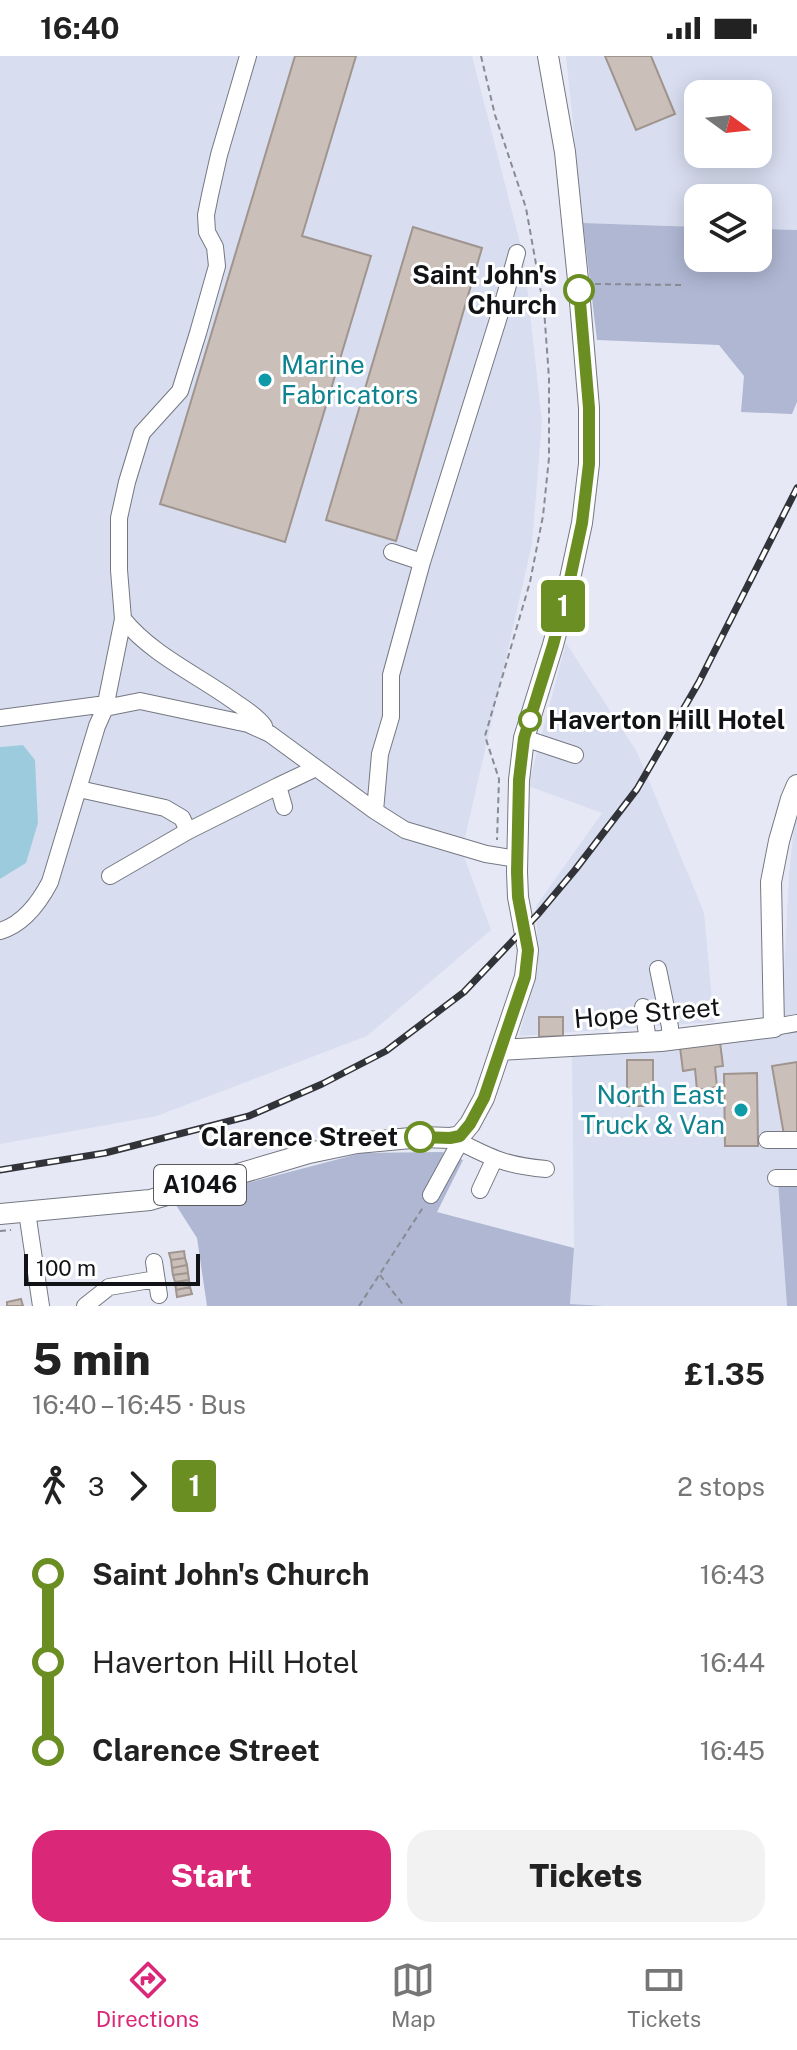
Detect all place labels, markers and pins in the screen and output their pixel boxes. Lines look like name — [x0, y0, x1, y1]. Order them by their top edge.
place label: Saint John's Church — [412, 259, 557, 320]
marker: Saint John's Church — [564, 275, 594, 305]
place label: Marine Fabricators — [281, 349, 418, 410]
marker: Marine Fabricators — [256, 371, 274, 389]
place label: Haverton Hill Hotel — [548, 704, 785, 735]
marker: Haverton Hill Hotel — [519, 709, 541, 731]
place label: North East Truck & Van — [580, 1079, 725, 1140]
marker: North East Truck & Van — [732, 1101, 750, 1119]
place label: Clarence Street — [201, 1121, 398, 1152]
marker: Clarence Street — [405, 1122, 435, 1152]

